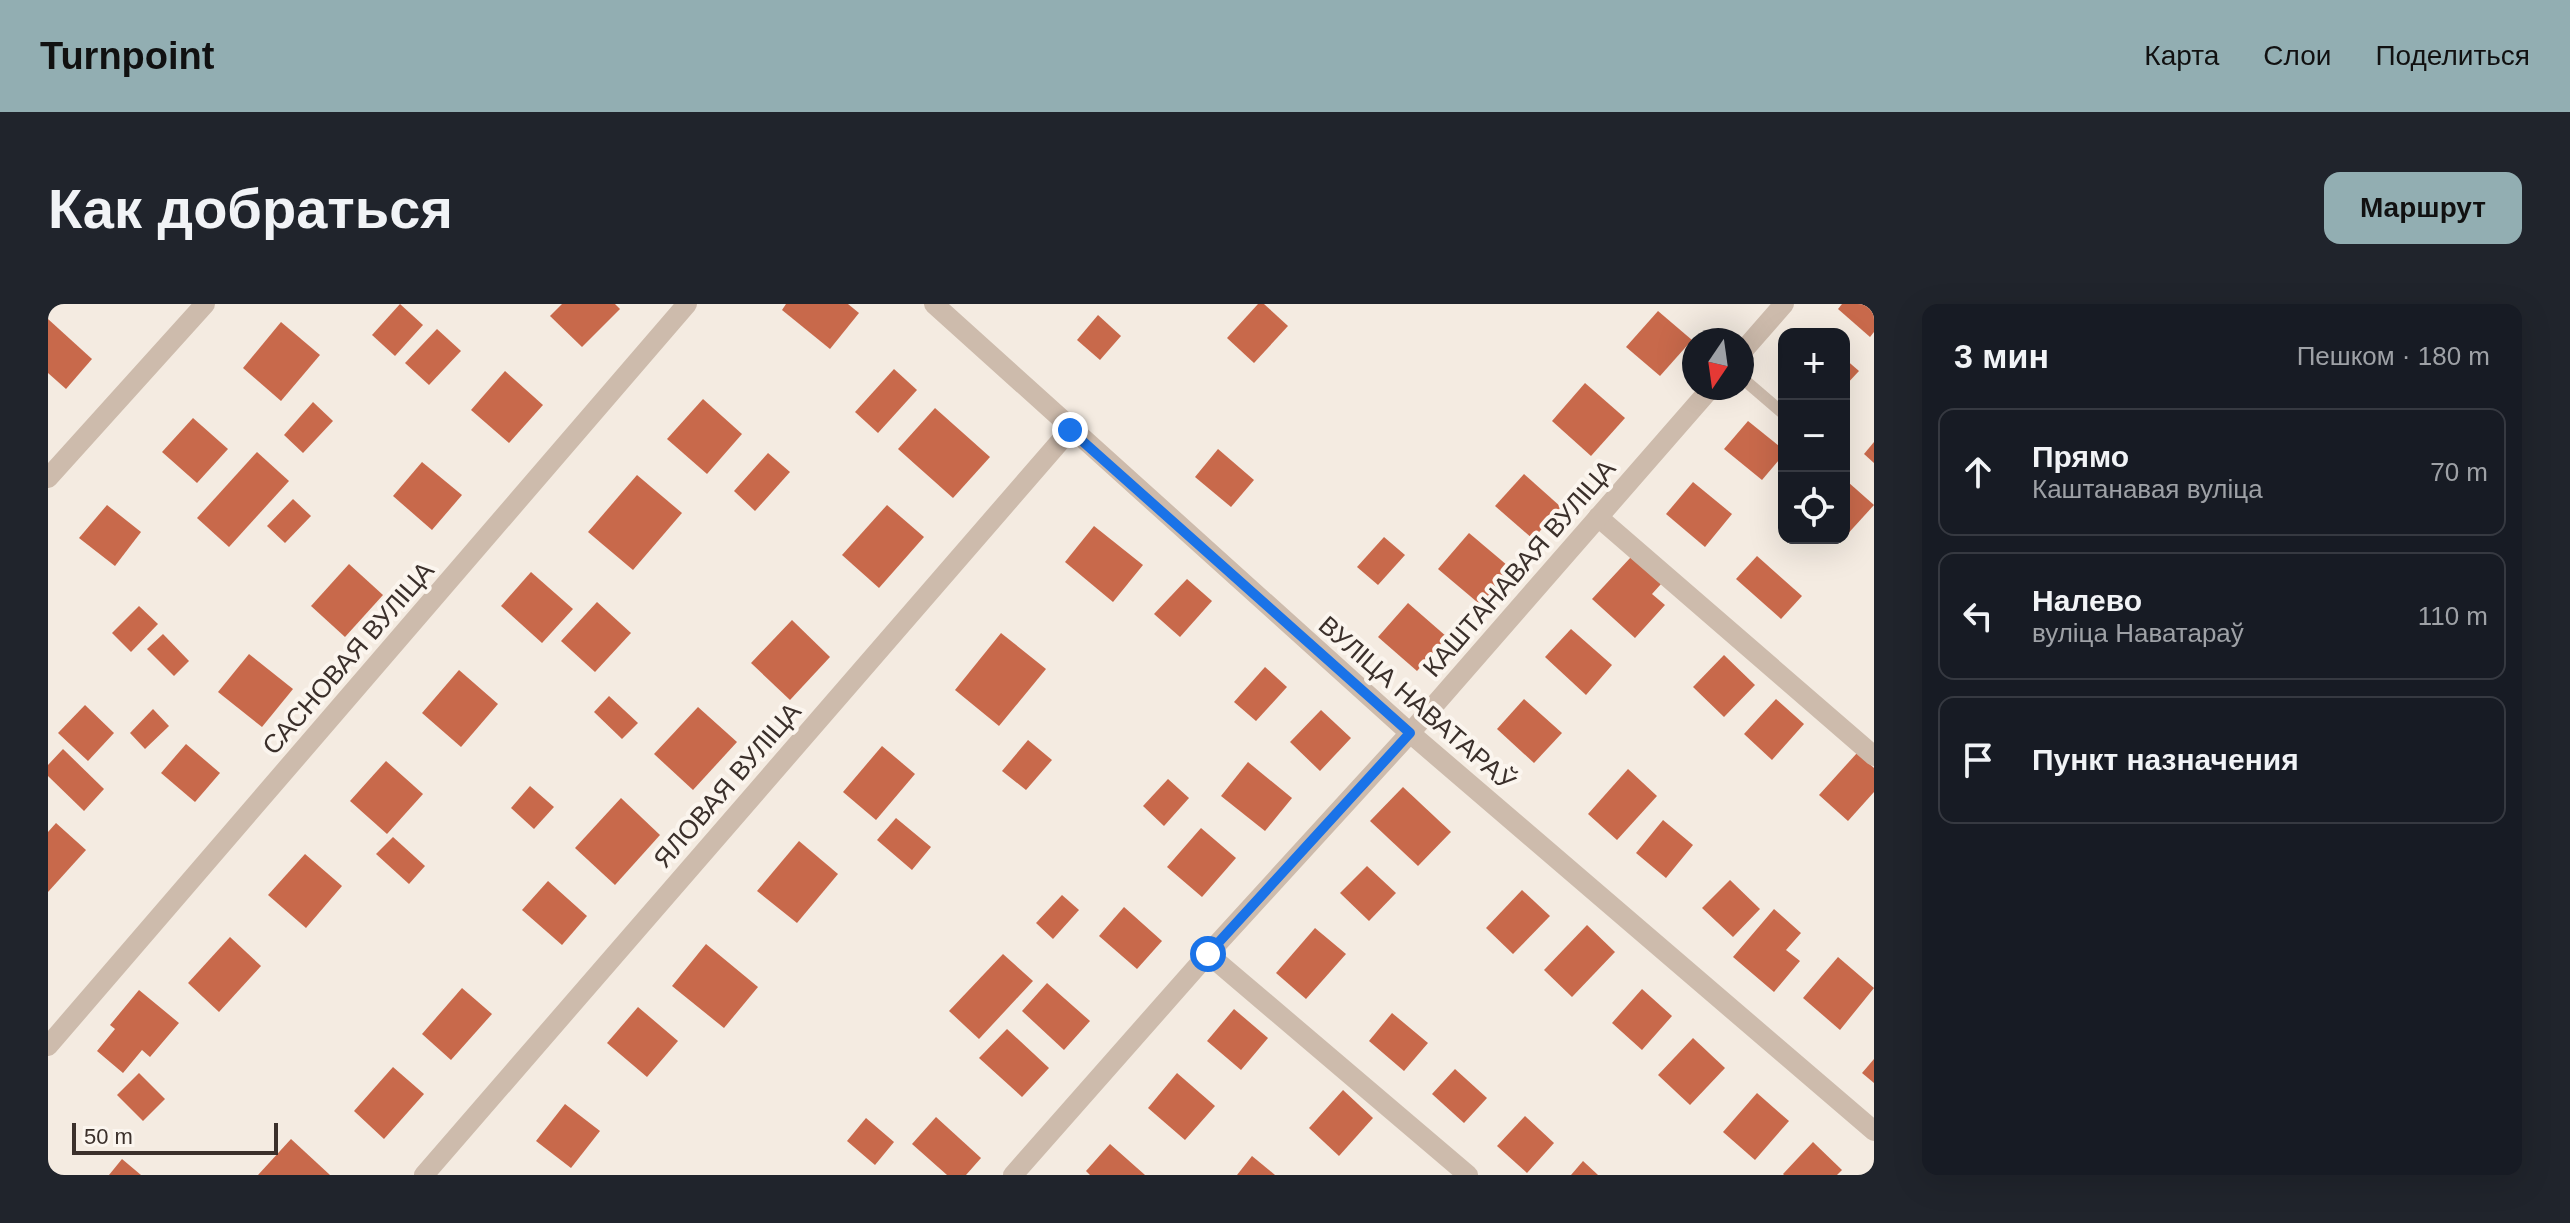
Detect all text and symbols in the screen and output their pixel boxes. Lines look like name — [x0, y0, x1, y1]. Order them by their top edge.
text: Turnpoint — [40, 35, 214, 77]
text: Карта — [2144, 40, 2219, 71]
text: Слои — [2263, 40, 2331, 71]
text: Поделиться — [2375, 40, 2530, 71]
button: Маршрут — [2324, 172, 2522, 244]
text: Как добраться — [48, 177, 453, 240]
north arrow — [1682, 328, 1754, 400]
map controls — [1778, 328, 1850, 544]
button: + — [1778, 328, 1850, 400]
text: 3 мин — [1954, 337, 2049, 375]
text: Пешком · 180 m — [2297, 341, 2490, 371]
button: − — [1778, 400, 1850, 472]
route end — [1052, 412, 1088, 448]
text: Прямо — [2032, 440, 2129, 473]
icon: ahead — [1956, 450, 2000, 494]
street label: КАШТАНАВАЯ ВУЛІЦА — [1417, 453, 1622, 683]
text: 70 m — [2430, 457, 2488, 487]
button: locate — [1778, 472, 1850, 544]
text: Каштанавая вуліца — [2032, 474, 2263, 504]
street label: САСНОВАЯ ВУЛІЦА — [256, 555, 440, 761]
text: Налево — [2032, 584, 2142, 617]
icon: left — [1956, 594, 2000, 638]
text: 110 m — [2418, 601, 2488, 631]
street label: ВУЛІЦА НАВАТАРАЎ — [1313, 610, 1522, 797]
text: вуліца Наватараў — [2032, 618, 2244, 648]
street label: ЯЛОВАЯ ВУЛІЦА — [647, 696, 807, 874]
icon: arrive — [1956, 738, 2000, 782]
text: Пункт назначения — [2032, 743, 2299, 776]
route start — [1190, 936, 1226, 972]
scale bar — [72, 1119, 278, 1155]
text: 50 m — [84, 1124, 133, 1149]

